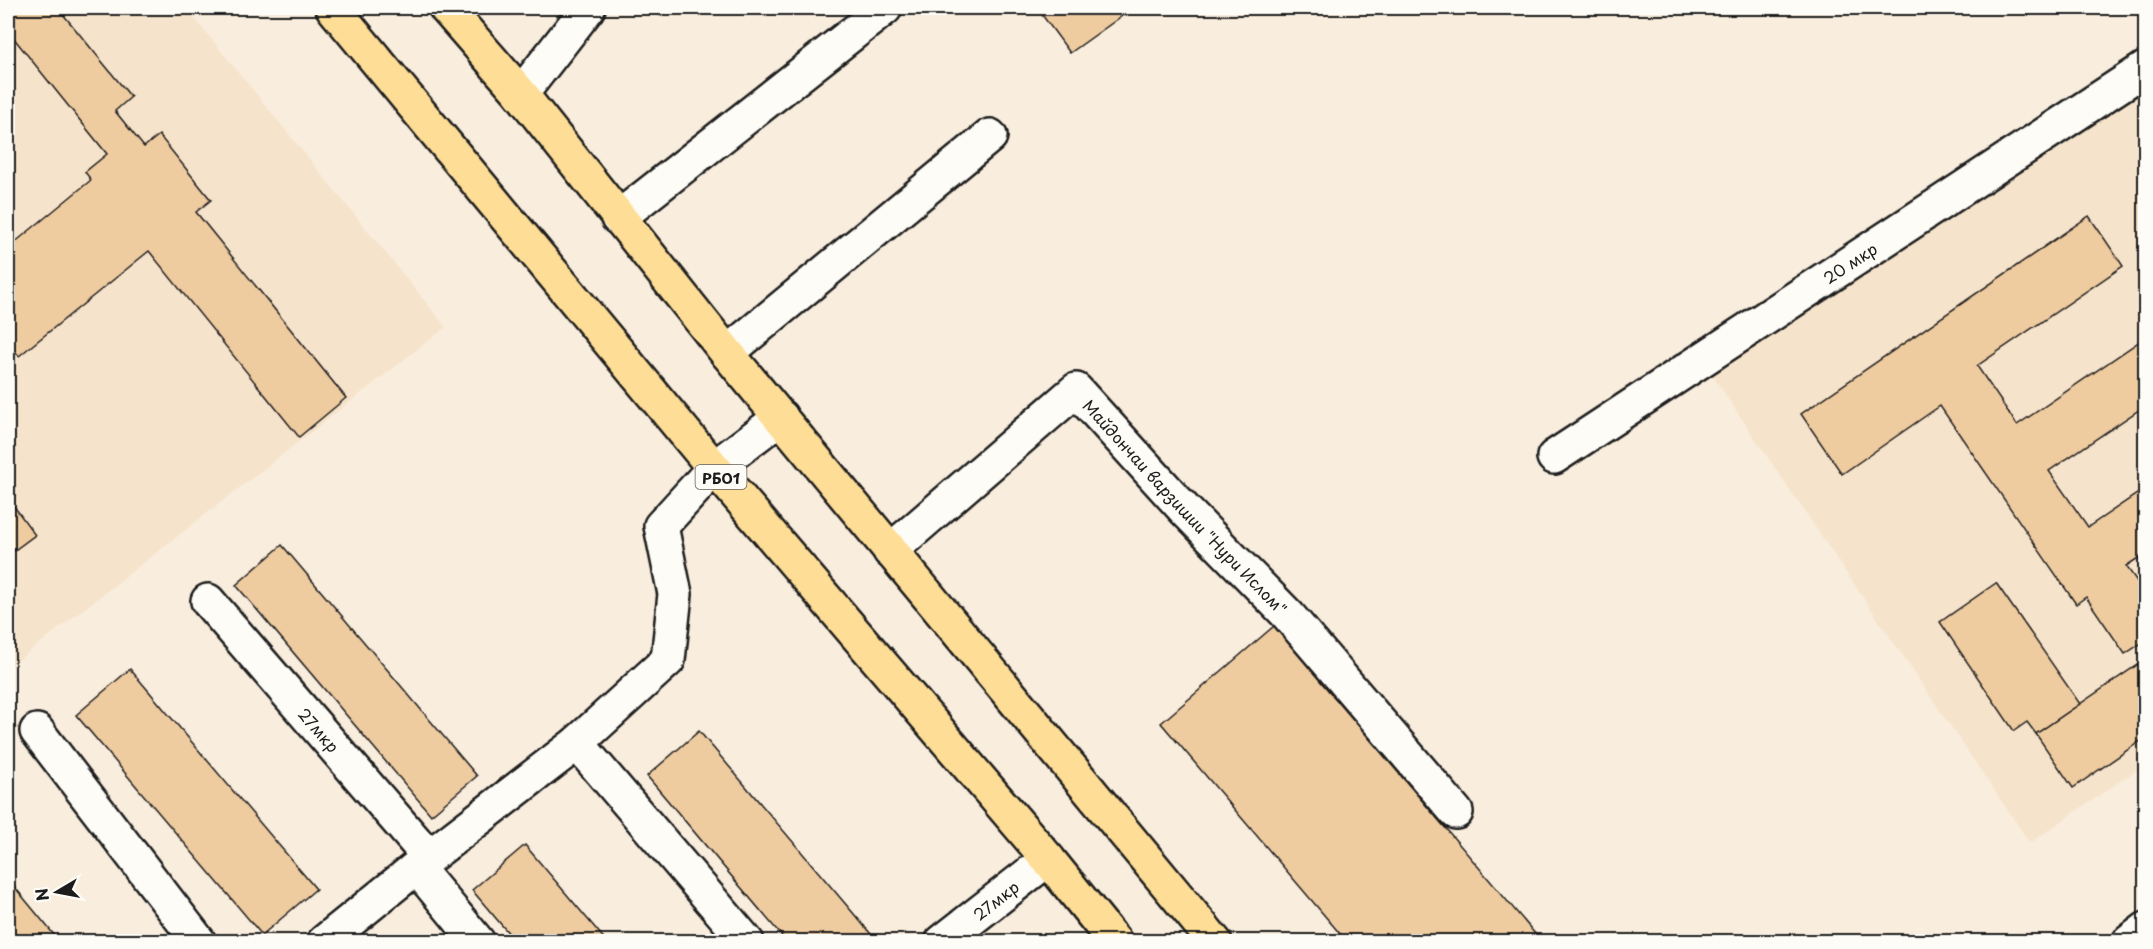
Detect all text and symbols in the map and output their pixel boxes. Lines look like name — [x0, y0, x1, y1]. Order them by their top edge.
street label: 20 мкр — [1818, 236, 1882, 289]
street label: Майдончаи варзишии "Нури Ислом" — [1078, 394, 1293, 620]
road number: РБ01 — [696, 465, 746, 489]
street label: 27мкр — [293, 702, 345, 757]
north arrow — [27, 862, 87, 922]
street label: 27мкр — [967, 874, 1024, 926]
text: N — [28, 886, 54, 903]

